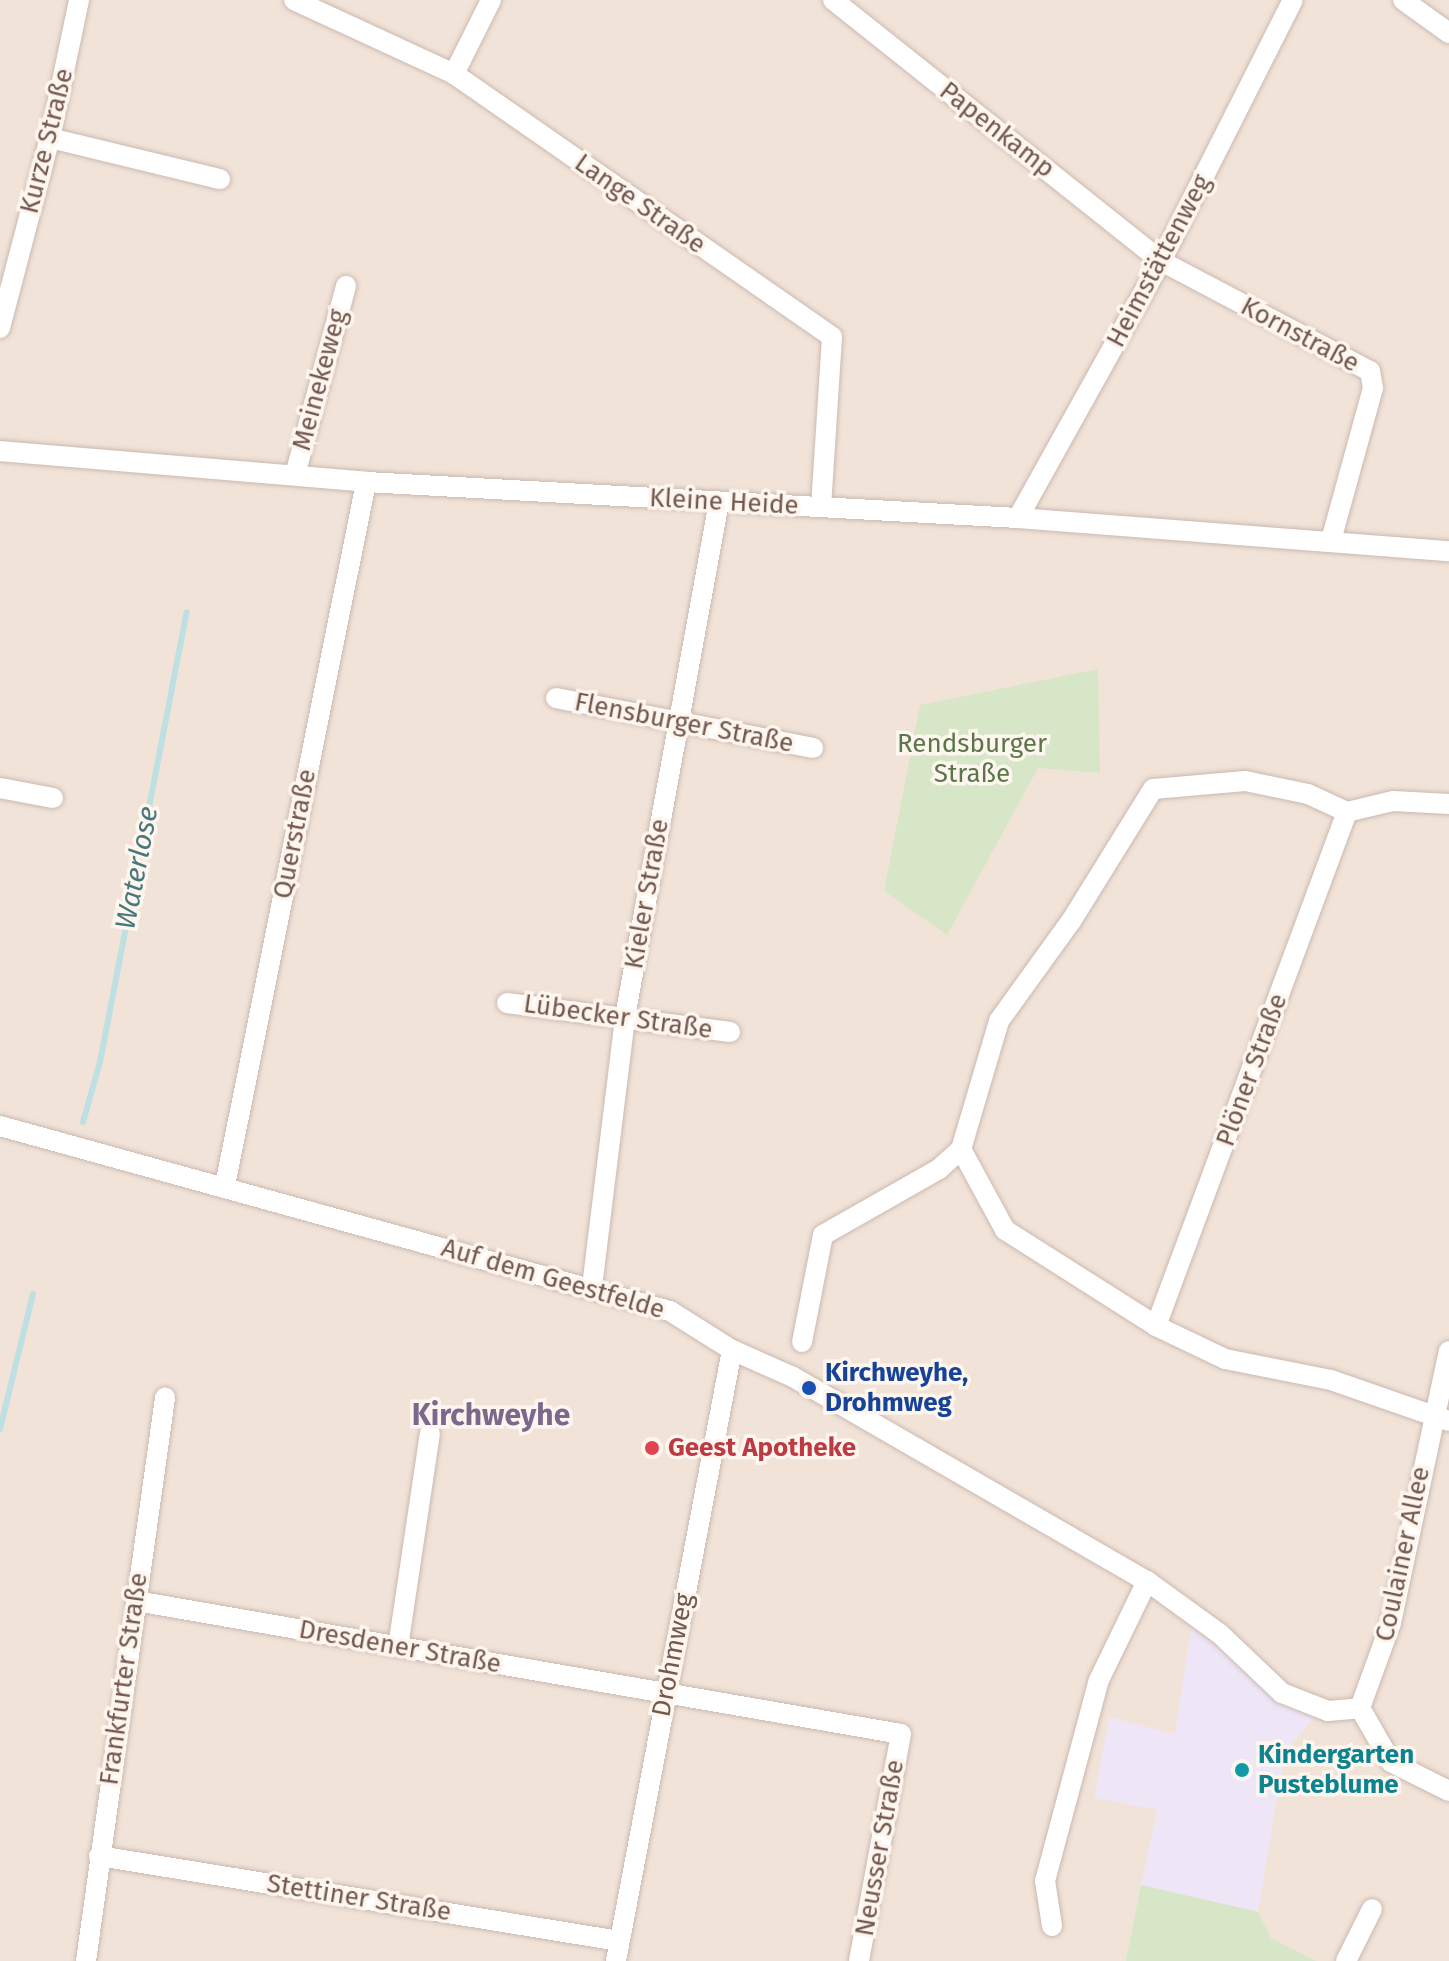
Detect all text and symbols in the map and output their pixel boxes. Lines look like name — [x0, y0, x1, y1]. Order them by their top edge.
street label: Kurze Straße — [14, 65, 80, 217]
street label: Papenkamp — [933, 75, 1061, 185]
street label: Lange Straße — [569, 147, 711, 261]
street label: Heimstättenweg — [1100, 169, 1218, 353]
street label: Kornstraße — [1235, 291, 1365, 379]
street label: Meinekeweg — [286, 306, 354, 454]
street label: Kleine Heide — [649, 483, 799, 521]
street label: Flensburger Straße — [572, 686, 796, 760]
park label: Rendsburger Straße — [897, 728, 1047, 790]
street label: Querstraße — [267, 767, 323, 901]
water label: Waterlose — [109, 804, 165, 932]
street label: Kieler Straße — [618, 817, 676, 971]
street label: Lübecker Straße — [522, 988, 714, 1046]
street label: Plöner Straße — [1210, 989, 1294, 1151]
street label: Auf dem Geestfelde — [438, 1232, 668, 1326]
place label: Kirchweyhe, Drohmweg — [825, 1357, 968, 1418]
marker: Kirchweyhe, Drohmweg — [800, 1379, 818, 1397]
district label: Kirchweyhe — [412, 1397, 570, 1433]
place label: Geest Apotheke — [668, 1432, 856, 1464]
marker: Geest Apotheke — [643, 1439, 661, 1457]
street label: Coulainer Allee — [1369, 1464, 1437, 1644]
street label: Frankfurter Straße — [94, 1571, 154, 1787]
street label: Drohmweg — [646, 1591, 700, 1719]
street label: Dresdener Straße — [296, 1614, 504, 1680]
place label: Kindergarten Pusteblume — [1258, 1739, 1414, 1800]
street label: Neusser Straße — [849, 1757, 911, 1939]
marker: Kindergarten Pusteblume — [1233, 1761, 1251, 1779]
street label: Stettiner Straße — [265, 1868, 453, 1928]

